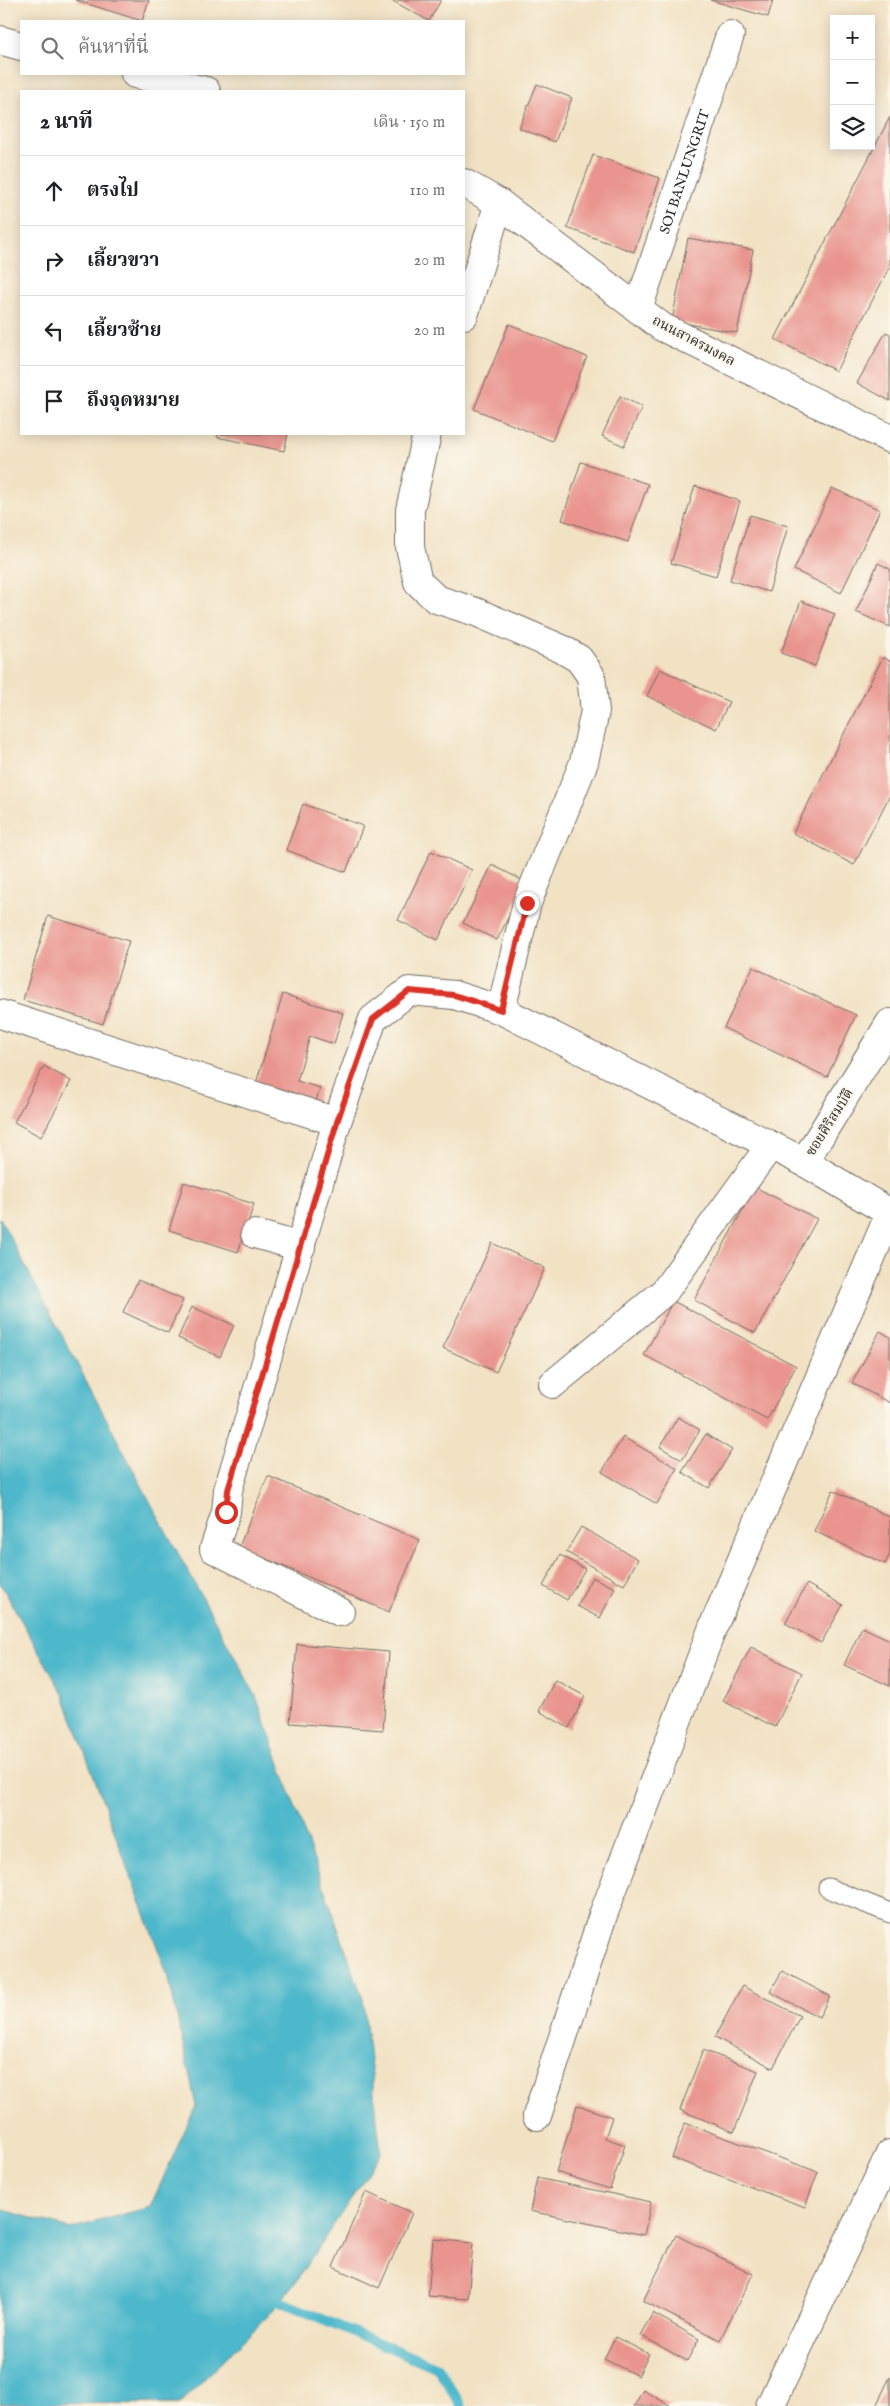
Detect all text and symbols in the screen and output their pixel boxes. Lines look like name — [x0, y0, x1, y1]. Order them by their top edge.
map controls — [830, 15, 875, 150]
button: + — [830, 15, 875, 60]
search box — [20, 20, 465, 75]
icon: search — [38, 34, 66, 62]
text: ค้นหาที่นี่ — [78, 36, 149, 60]
button: − — [830, 60, 875, 105]
button: layers — [830, 105, 875, 150]
street label: SOI BANLUNGRIT — [656, 107, 715, 236]
text: 2 นาที — [40, 109, 93, 136]
text: เดิน · 150 m — [373, 113, 445, 133]
icon: ahead — [40, 177, 68, 205]
text: ตรงไป — [87, 179, 139, 203]
text: 110 m — [409, 181, 445, 201]
icon: right — [40, 247, 68, 275]
text: เลี้ยวขวา — [87, 249, 159, 273]
text: 20 m — [414, 251, 445, 271]
street label: ถนนสาครมงคล — [649, 311, 738, 370]
icon: left — [40, 317, 68, 345]
text: เลี้ยวซ้าย — [87, 319, 161, 343]
text: 20 m — [414, 321, 445, 341]
icon: arrive — [40, 387, 68, 415]
text: ถึงจุดหมาย — [87, 389, 180, 413]
route end — [516, 892, 539, 915]
street label: ซอยศิริสมบัติ — [802, 1085, 858, 1160]
route start — [215, 1501, 238, 1524]

